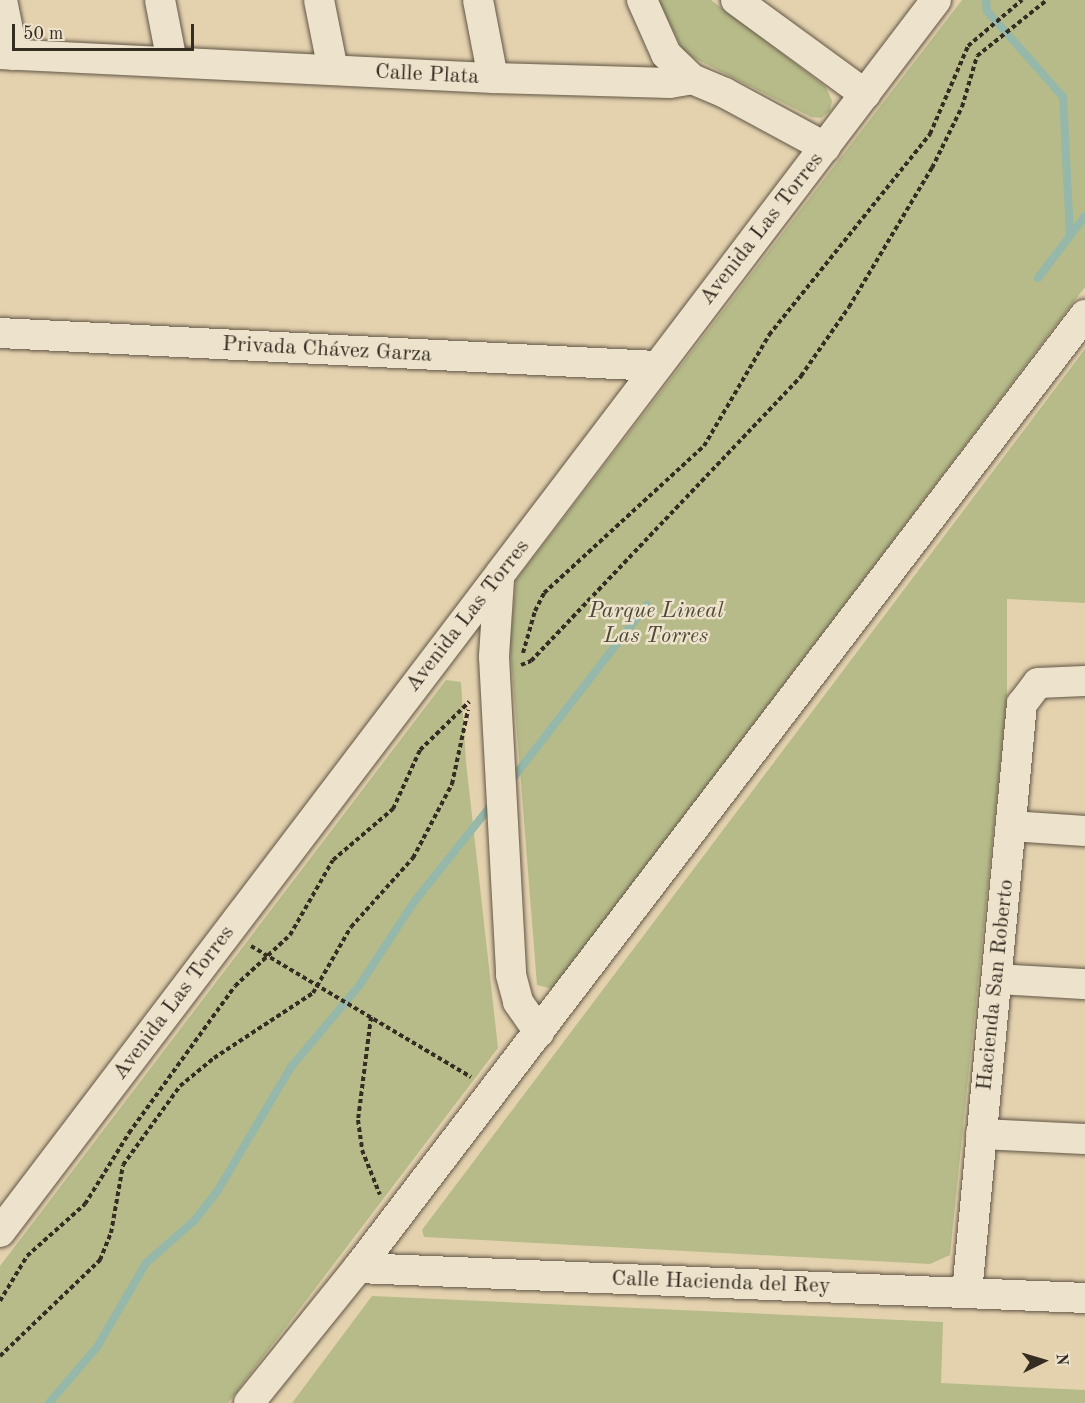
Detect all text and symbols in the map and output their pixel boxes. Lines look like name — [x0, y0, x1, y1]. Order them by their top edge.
scale bar — [15, 12, 196, 50]
text: 50 m — [23, 25, 63, 43]
street label: Calle Plata — [374, 59, 480, 91]
street label: Avenida Las Torres — [694, 147, 830, 311]
street label: Privada Chávez Garza — [221, 331, 433, 369]
street label: Avenida Las Torres — [400, 534, 536, 698]
park label: Parque Lineal Las Torres — [588, 598, 724, 650]
street label: Hacienda San Roberto — [972, 878, 1020, 1092]
street label: Avenida Las Torres — [107, 921, 241, 1085]
street label: Calle Hacienda del Rey — [611, 1266, 831, 1300]
north arrow — [1013, 1331, 1073, 1391]
text: N — [1052, 1353, 1069, 1366]

